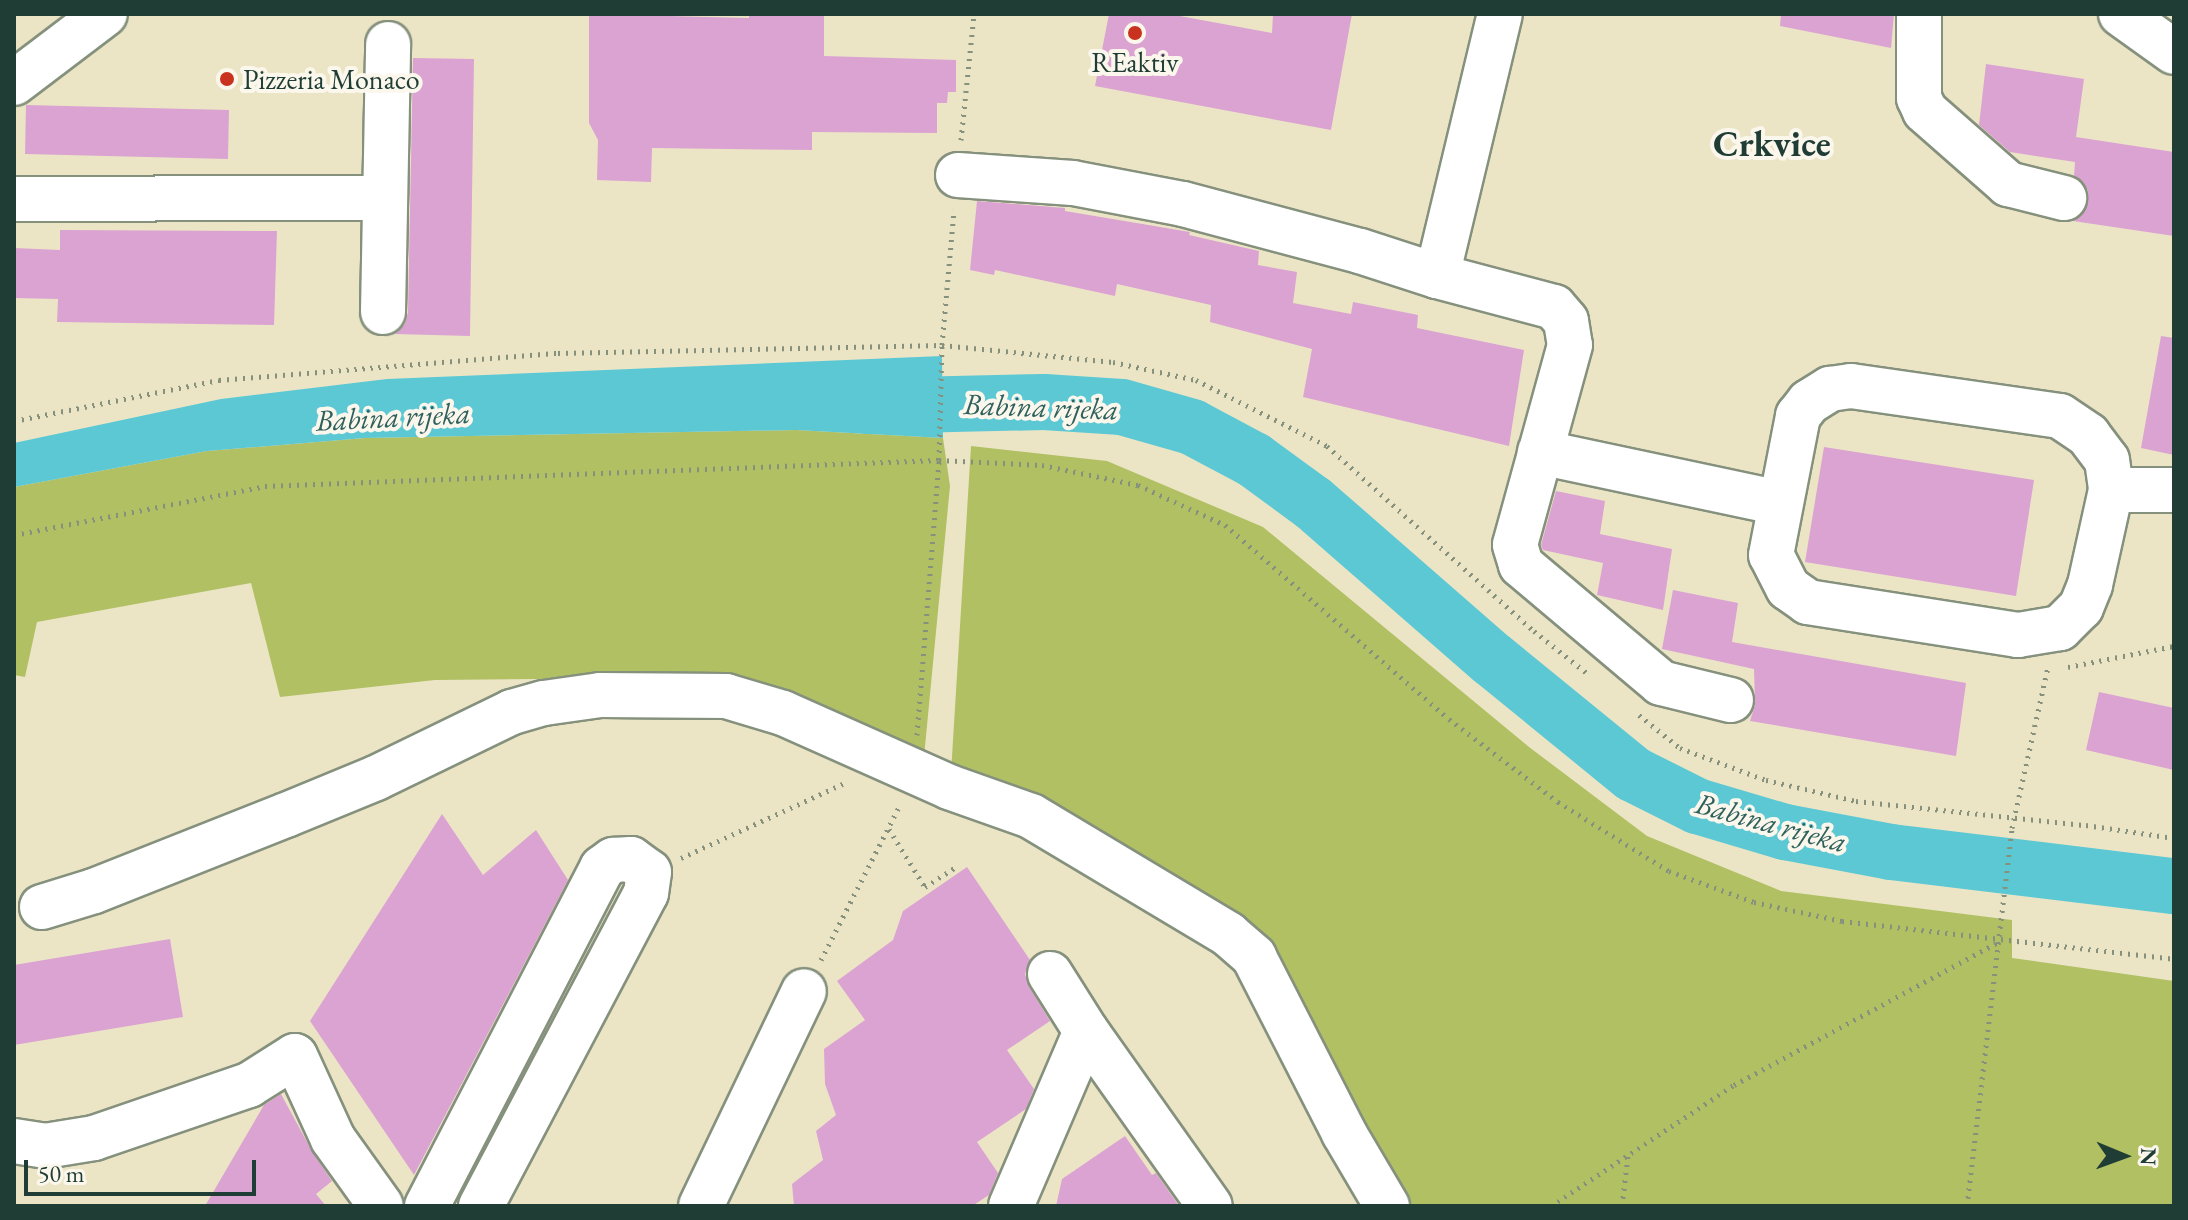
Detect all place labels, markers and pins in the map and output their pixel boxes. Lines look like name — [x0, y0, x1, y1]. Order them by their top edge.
marker: REaktiv — [1126, 24, 1144, 42]
place label: REaktiv — [1091, 45, 1179, 79]
place label: Pizzeria Monaco — [243, 62, 420, 96]
marker: Pizzeria Monaco — [218, 70, 236, 88]

